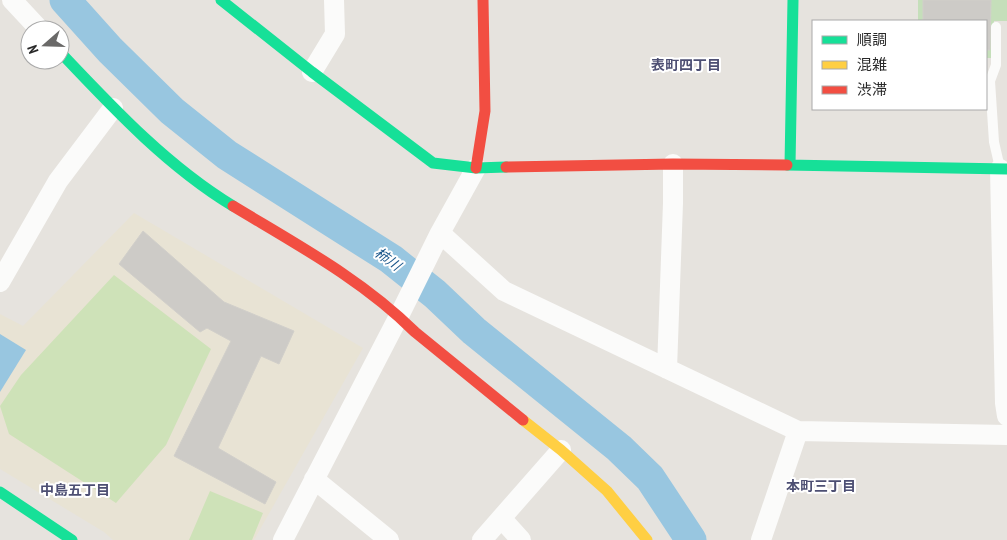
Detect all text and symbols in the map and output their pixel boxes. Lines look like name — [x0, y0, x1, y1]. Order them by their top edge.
north arrow — [20, 20, 70, 70]
legend — [812, 20, 987, 110]
text: 順調 — [857, 30, 887, 49]
text: N — [23, 43, 43, 56]
text: 混雑 — [857, 55, 887, 74]
district label: 表町四丁目 — [651, 56, 721, 74]
text: 渋滞 — [857, 80, 887, 99]
water label: 柿川 — [371, 243, 406, 276]
district label: 本町三丁目 — [786, 477, 856, 495]
district label: 中島五丁目 — [40, 481, 110, 499]

